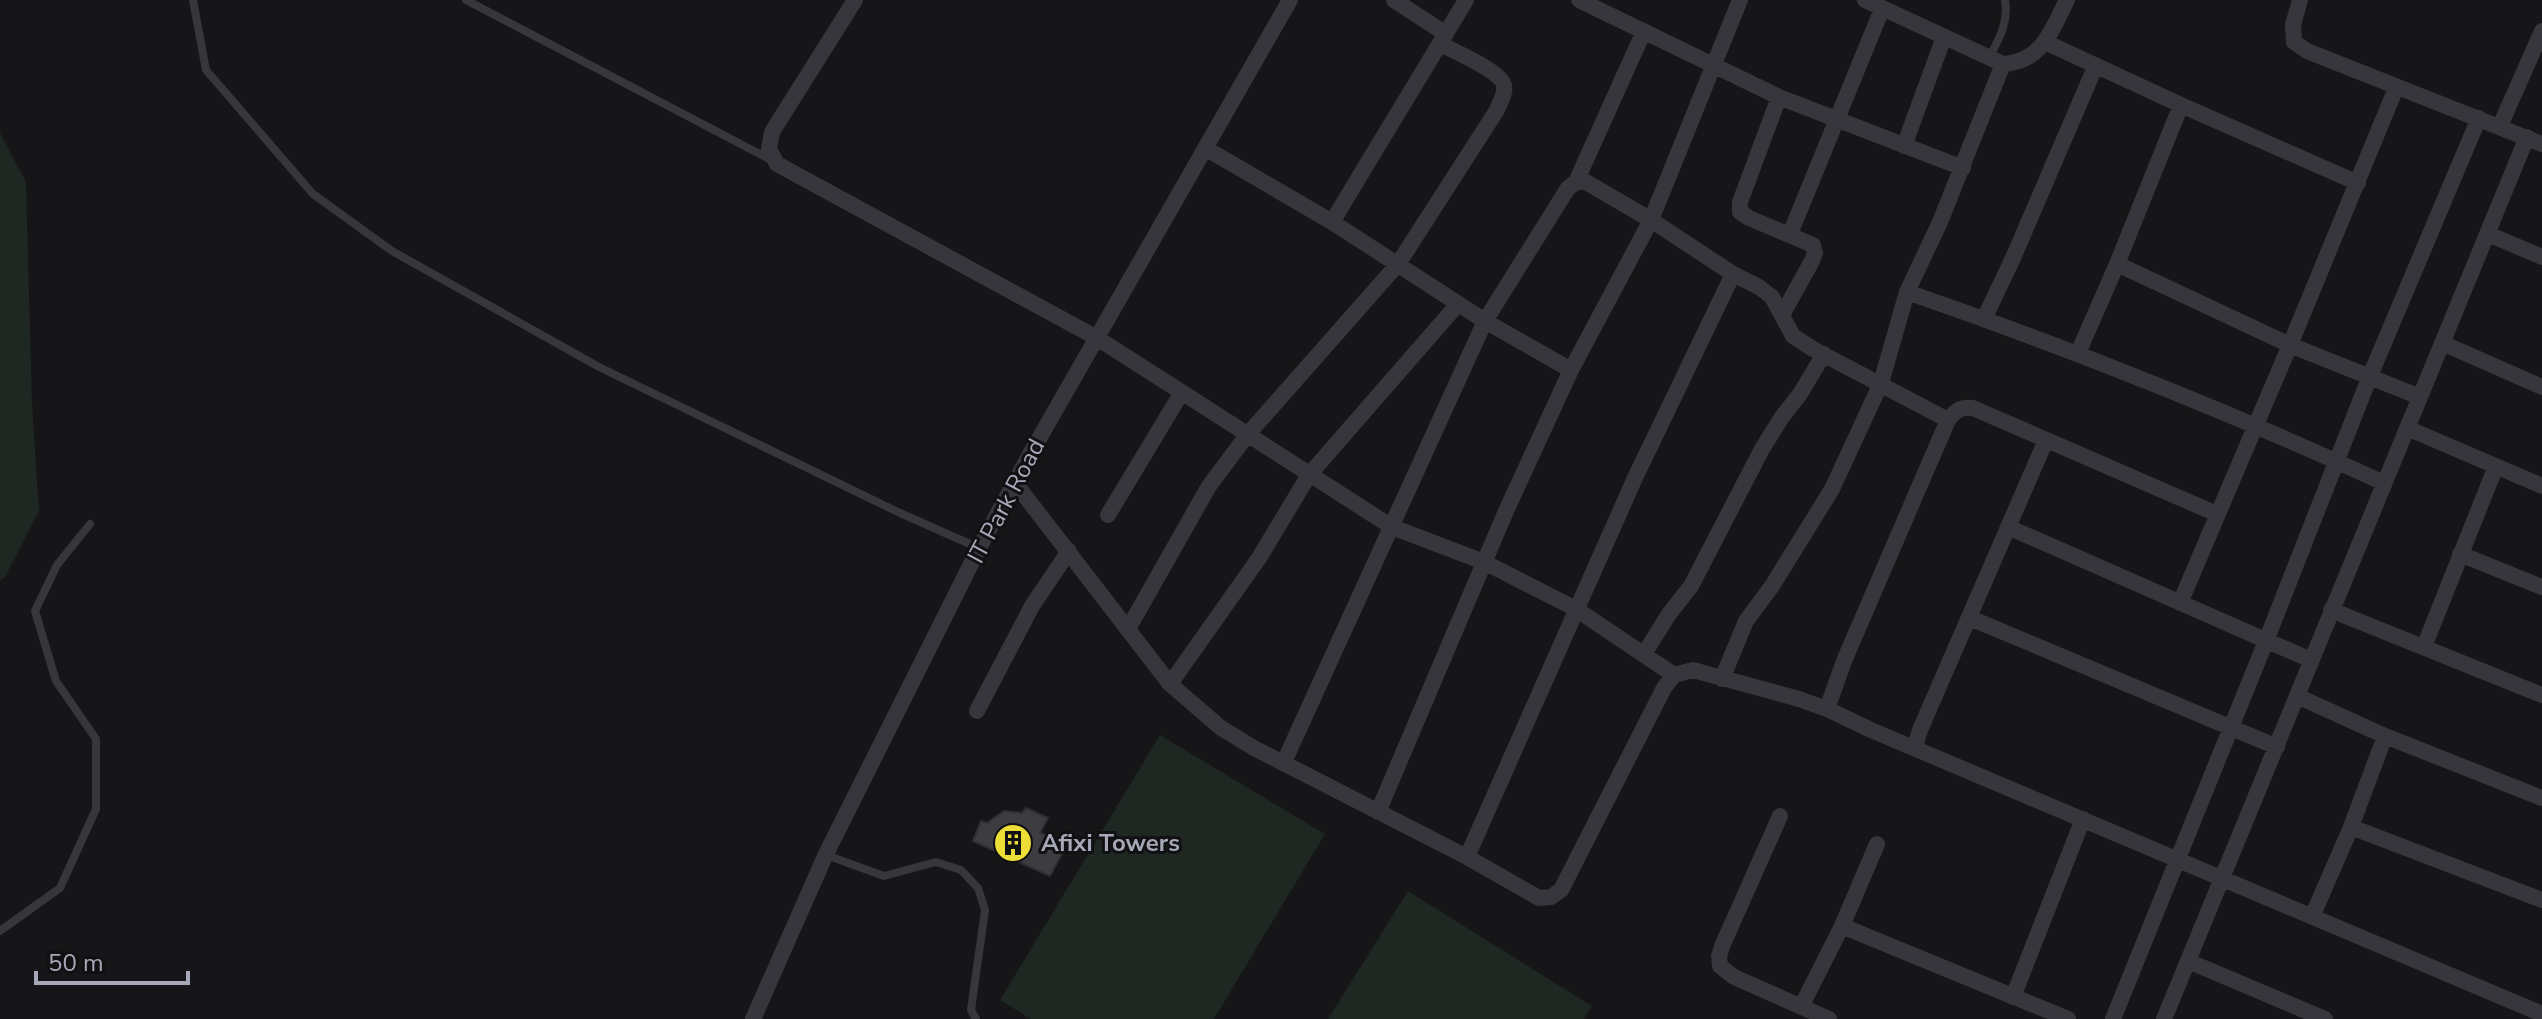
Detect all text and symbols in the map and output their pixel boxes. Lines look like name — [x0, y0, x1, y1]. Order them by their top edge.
street label: IT Park Road — [960, 433, 1052, 569]
building icon: Afixi Towers — [992, 822, 1034, 864]
place label: Afixi Towers — [1041, 827, 1180, 859]
scale bar — [36, 935, 188, 985]
text: 50 m — [48, 947, 104, 979]

